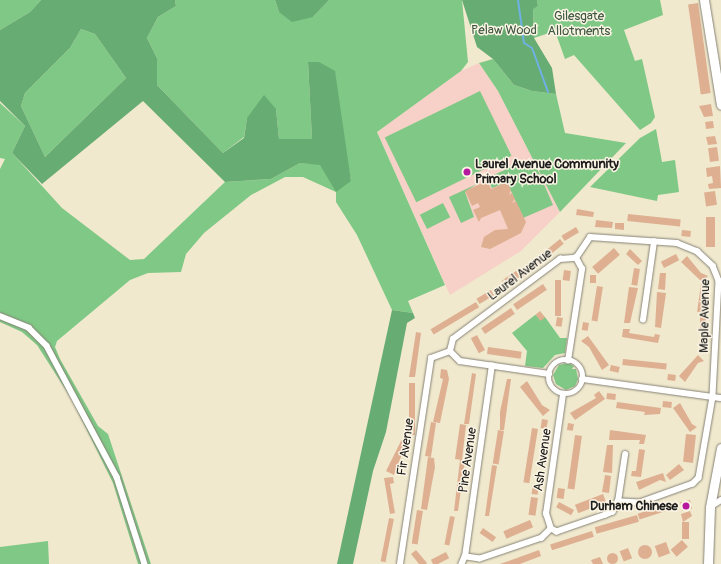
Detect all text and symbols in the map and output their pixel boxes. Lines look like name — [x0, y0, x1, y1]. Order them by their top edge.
park label: Gilesgate Allotments — [548, 9, 610, 40]
park label: Pelaw Wood — [471, 22, 537, 38]
place label: Laurel Avenue Community Primary School — [475, 157, 619, 188]
marker: Laurel Avenue Community Primary School — [462, 167, 472, 177]
street label: Laurel Avenue — [485, 246, 555, 304]
street label: Maple Avenue — [697, 279, 713, 353]
street label: Fir Avenue — [394, 417, 418, 477]
street label: Pine Avenue — [456, 426, 480, 494]
street label: Ash Avenue — [531, 428, 555, 492]
place label: Durham Chinese — [590, 498, 678, 514]
marker: Durham Chinese — [681, 501, 691, 511]

